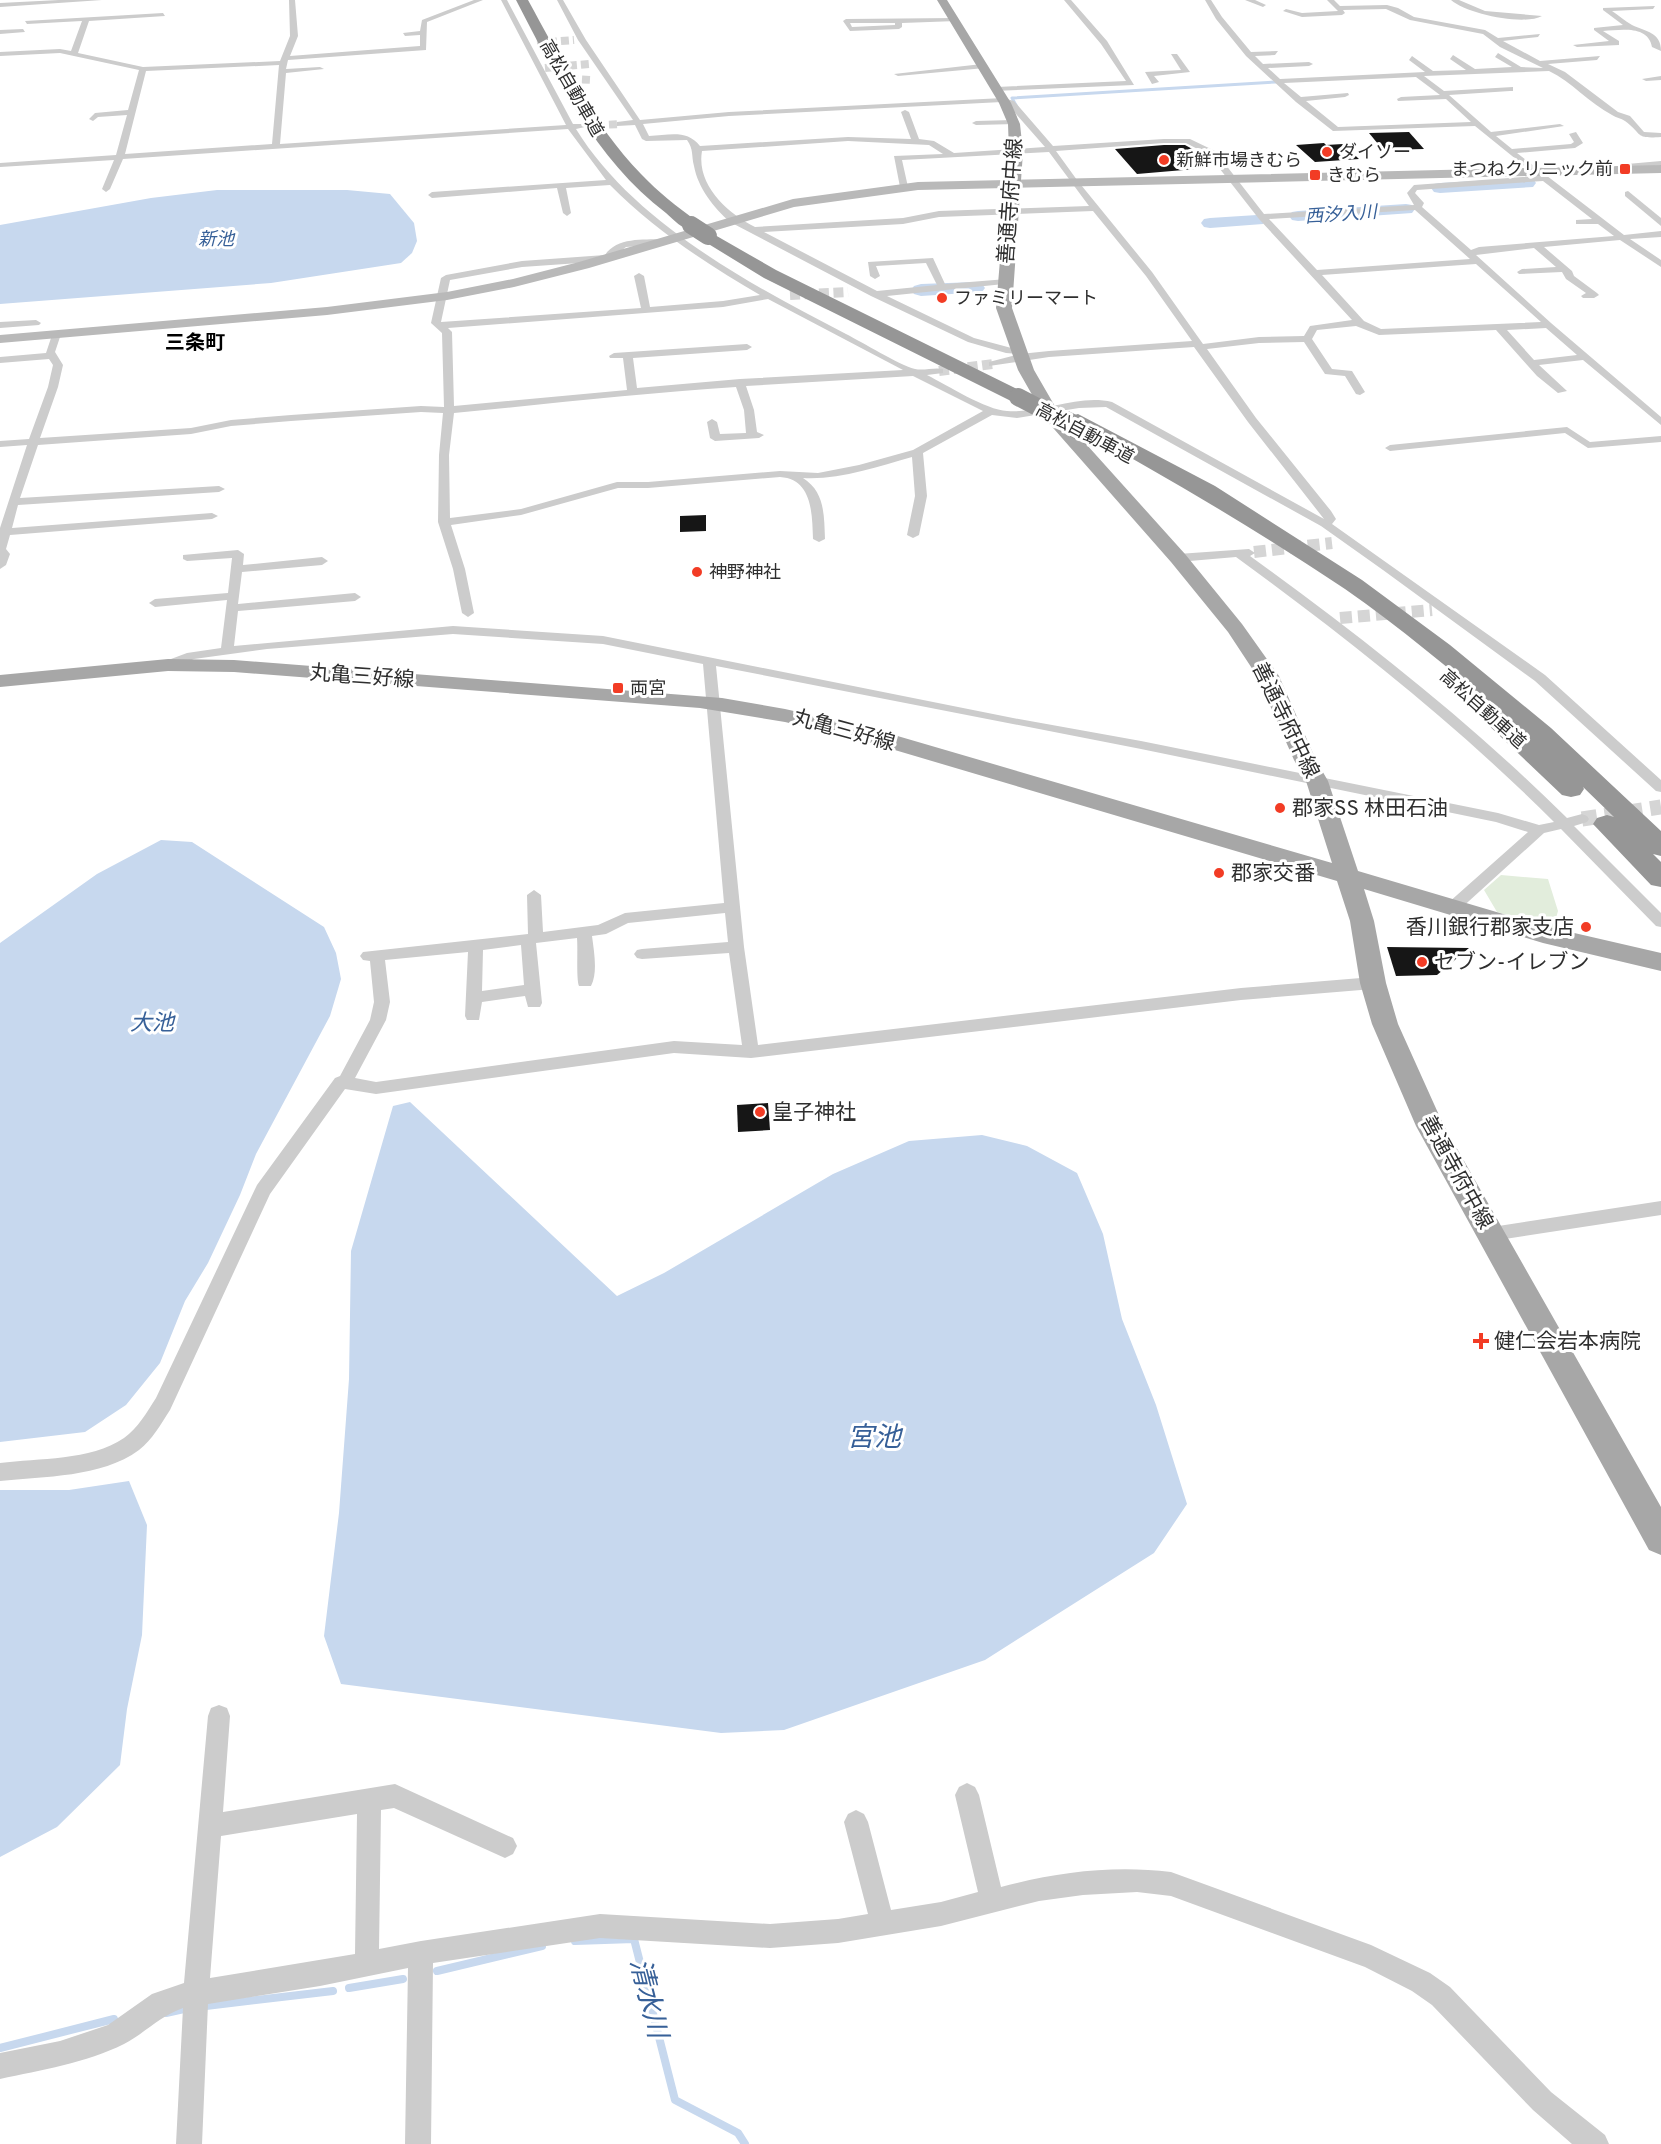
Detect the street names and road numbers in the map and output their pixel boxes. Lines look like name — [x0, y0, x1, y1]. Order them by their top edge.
street label: 高松自動車道 — [534, 36, 608, 141]
street label: 善通寺府中線 — [994, 137, 1029, 265]
street label: 高松自動車道 — [1031, 399, 1137, 470]
street label: 善通寺府中線 — [1245, 658, 1324, 783]
street label: 丸亀三好線 — [309, 660, 415, 695]
street label: 高松自動車道 — [1434, 665, 1530, 755]
street label: 丸亀三好線 — [789, 705, 898, 758]
street label: 善通寺府中線 — [1413, 1111, 1498, 1234]

